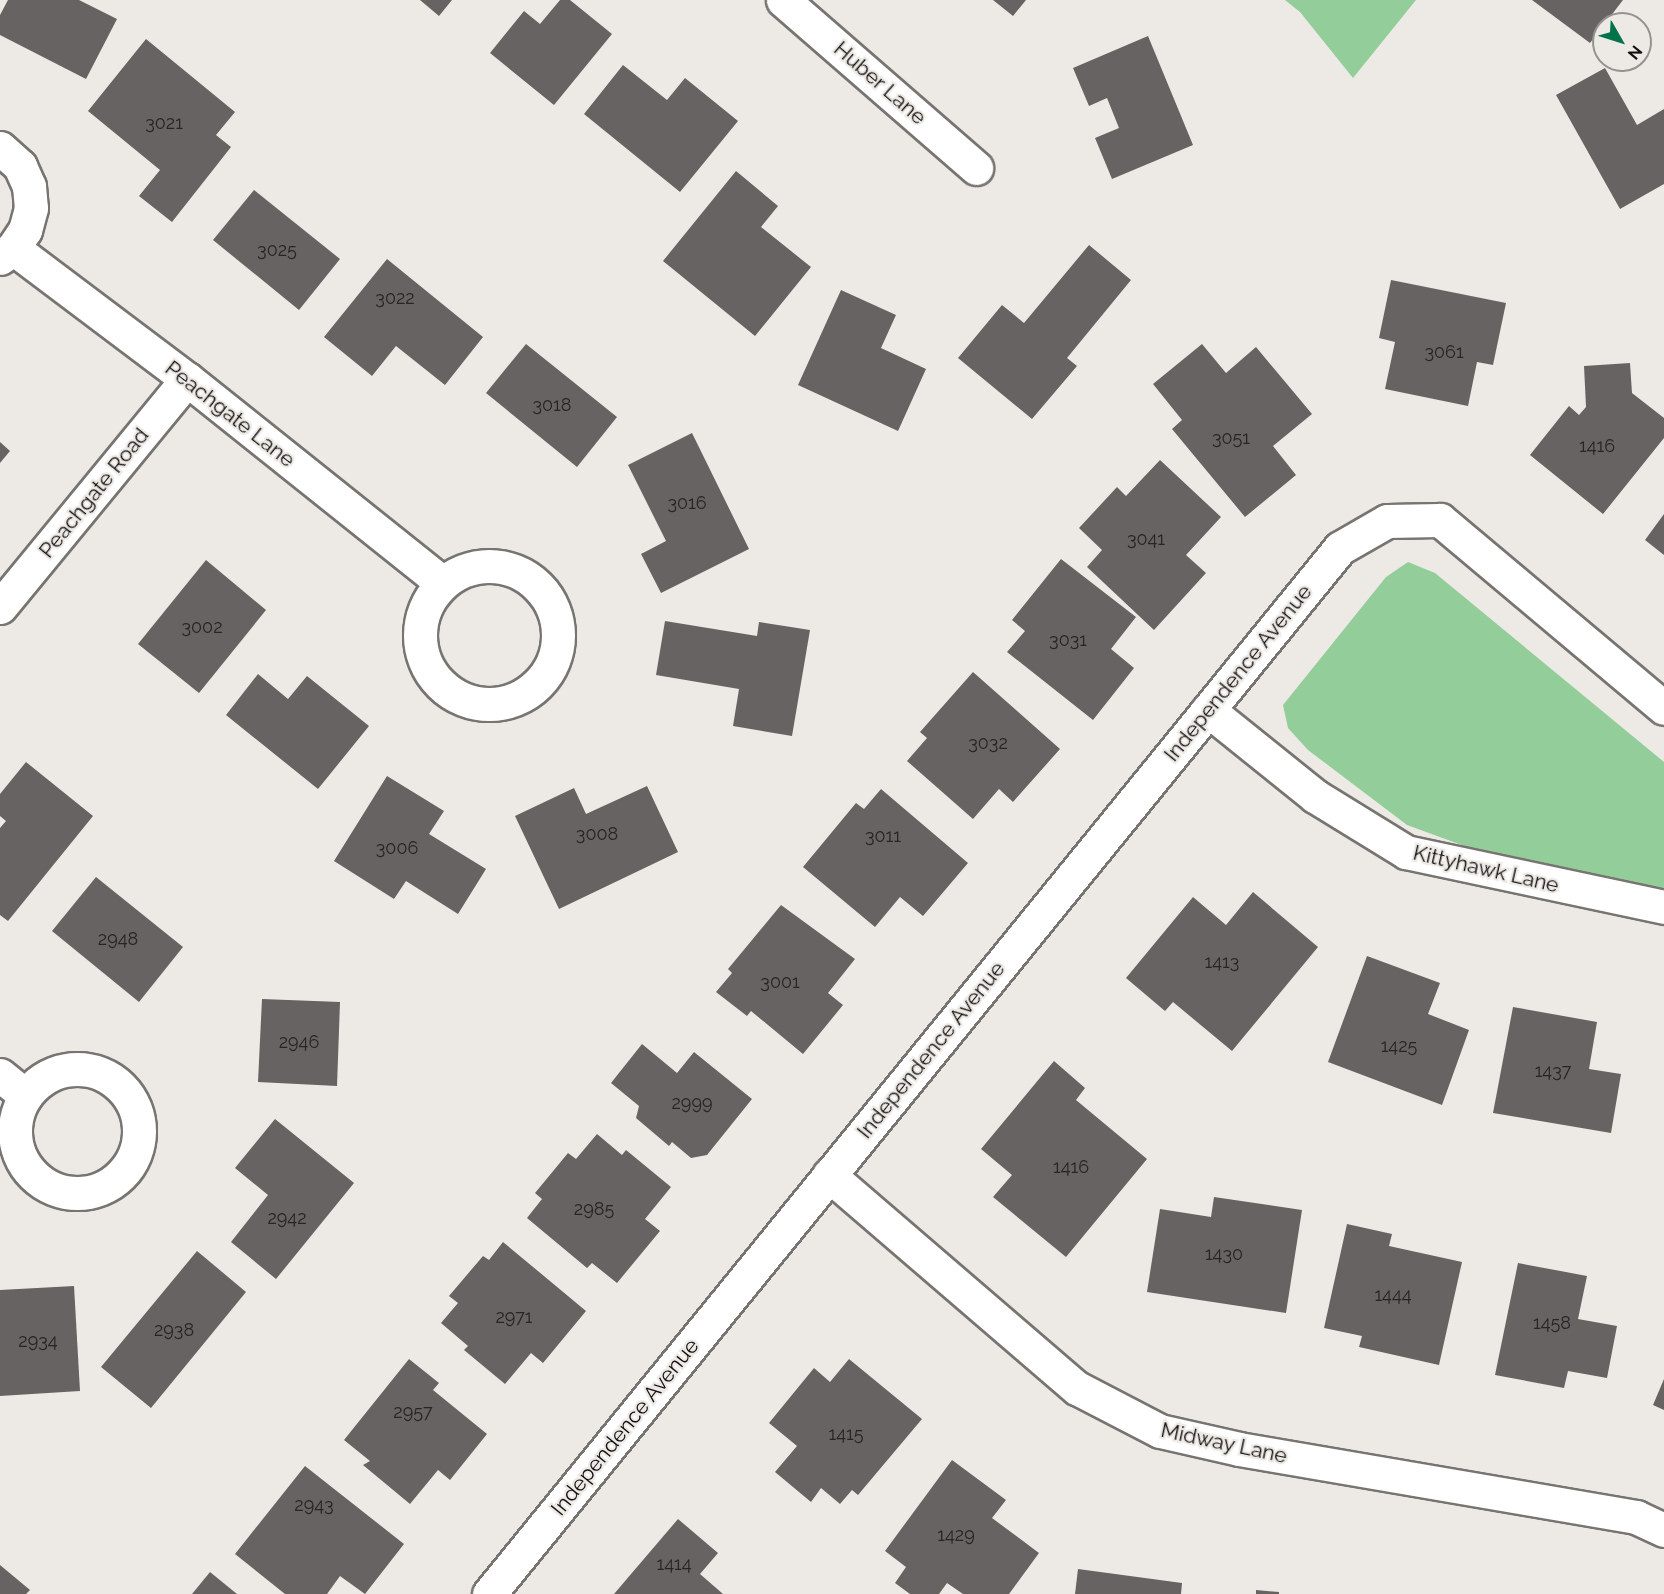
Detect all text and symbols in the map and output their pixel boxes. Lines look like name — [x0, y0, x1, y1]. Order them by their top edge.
north arrow — [1592, 12, 1652, 72]
street label: Huber Lane — [829, 36, 931, 130]
text: N — [1624, 42, 1646, 63]
house number: 3021 — [145, 112, 183, 134]
house number: 3025 — [257, 239, 297, 261]
house number: 3022 — [375, 287, 415, 309]
house number: 3061 — [1424, 341, 1464, 363]
street label: Peachgate Lane — [160, 356, 300, 472]
house number: 3018 — [532, 394, 572, 416]
street label: Peachgate Road — [34, 423, 154, 563]
house number: 3051 — [1212, 427, 1250, 449]
house number: 1416 — [1579, 435, 1615, 457]
house number: 3016 — [667, 492, 707, 514]
house number: 3041 — [1127, 528, 1165, 550]
street label: Independence Avenue — [1159, 579, 1317, 767]
house number: 3002 — [181, 616, 223, 638]
house number: 3031 — [1049, 629, 1087, 651]
house number: 3032 — [968, 732, 1008, 754]
house number: 3008 — [576, 823, 618, 845]
house number: 3011 — [865, 825, 901, 847]
house number: 3006 — [376, 837, 418, 859]
street label: Kittyhawk Lane — [1411, 840, 1561, 898]
house number: 2948 — [98, 928, 138, 950]
house number: 1413 — [1205, 951, 1239, 973]
street label: Independence Avenue — [852, 956, 1010, 1144]
house number: 3001 — [760, 971, 800, 993]
house number: 2946 — [279, 1031, 319, 1053]
house number: 1425 — [1381, 1035, 1417, 1057]
house number: 1437 — [1535, 1060, 1571, 1082]
house number: 2999 — [671, 1092, 713, 1114]
house number: 1416 — [1053, 1156, 1089, 1178]
house number: 2985 — [574, 1198, 614, 1220]
house number: 2942 — [267, 1207, 307, 1229]
house number: 1430 — [1205, 1243, 1243, 1265]
house number: 1444 — [1374, 1284, 1412, 1306]
house number: 2971 — [495, 1306, 533, 1328]
house number: 1458 — [1533, 1312, 1571, 1334]
house number: 2938 — [154, 1319, 194, 1341]
house number: 2934 — [18, 1330, 58, 1352]
street label: Independence Avenue — [546, 1333, 704, 1521]
house number: 2957 — [393, 1401, 433, 1423]
street label: Midway Lane — [1158, 1417, 1290, 1469]
house number: 1415 — [828, 1423, 864, 1445]
house number: 2943 — [294, 1494, 334, 1516]
house number: 1429 — [937, 1524, 975, 1546]
house number: 1414 — [656, 1553, 692, 1575]

